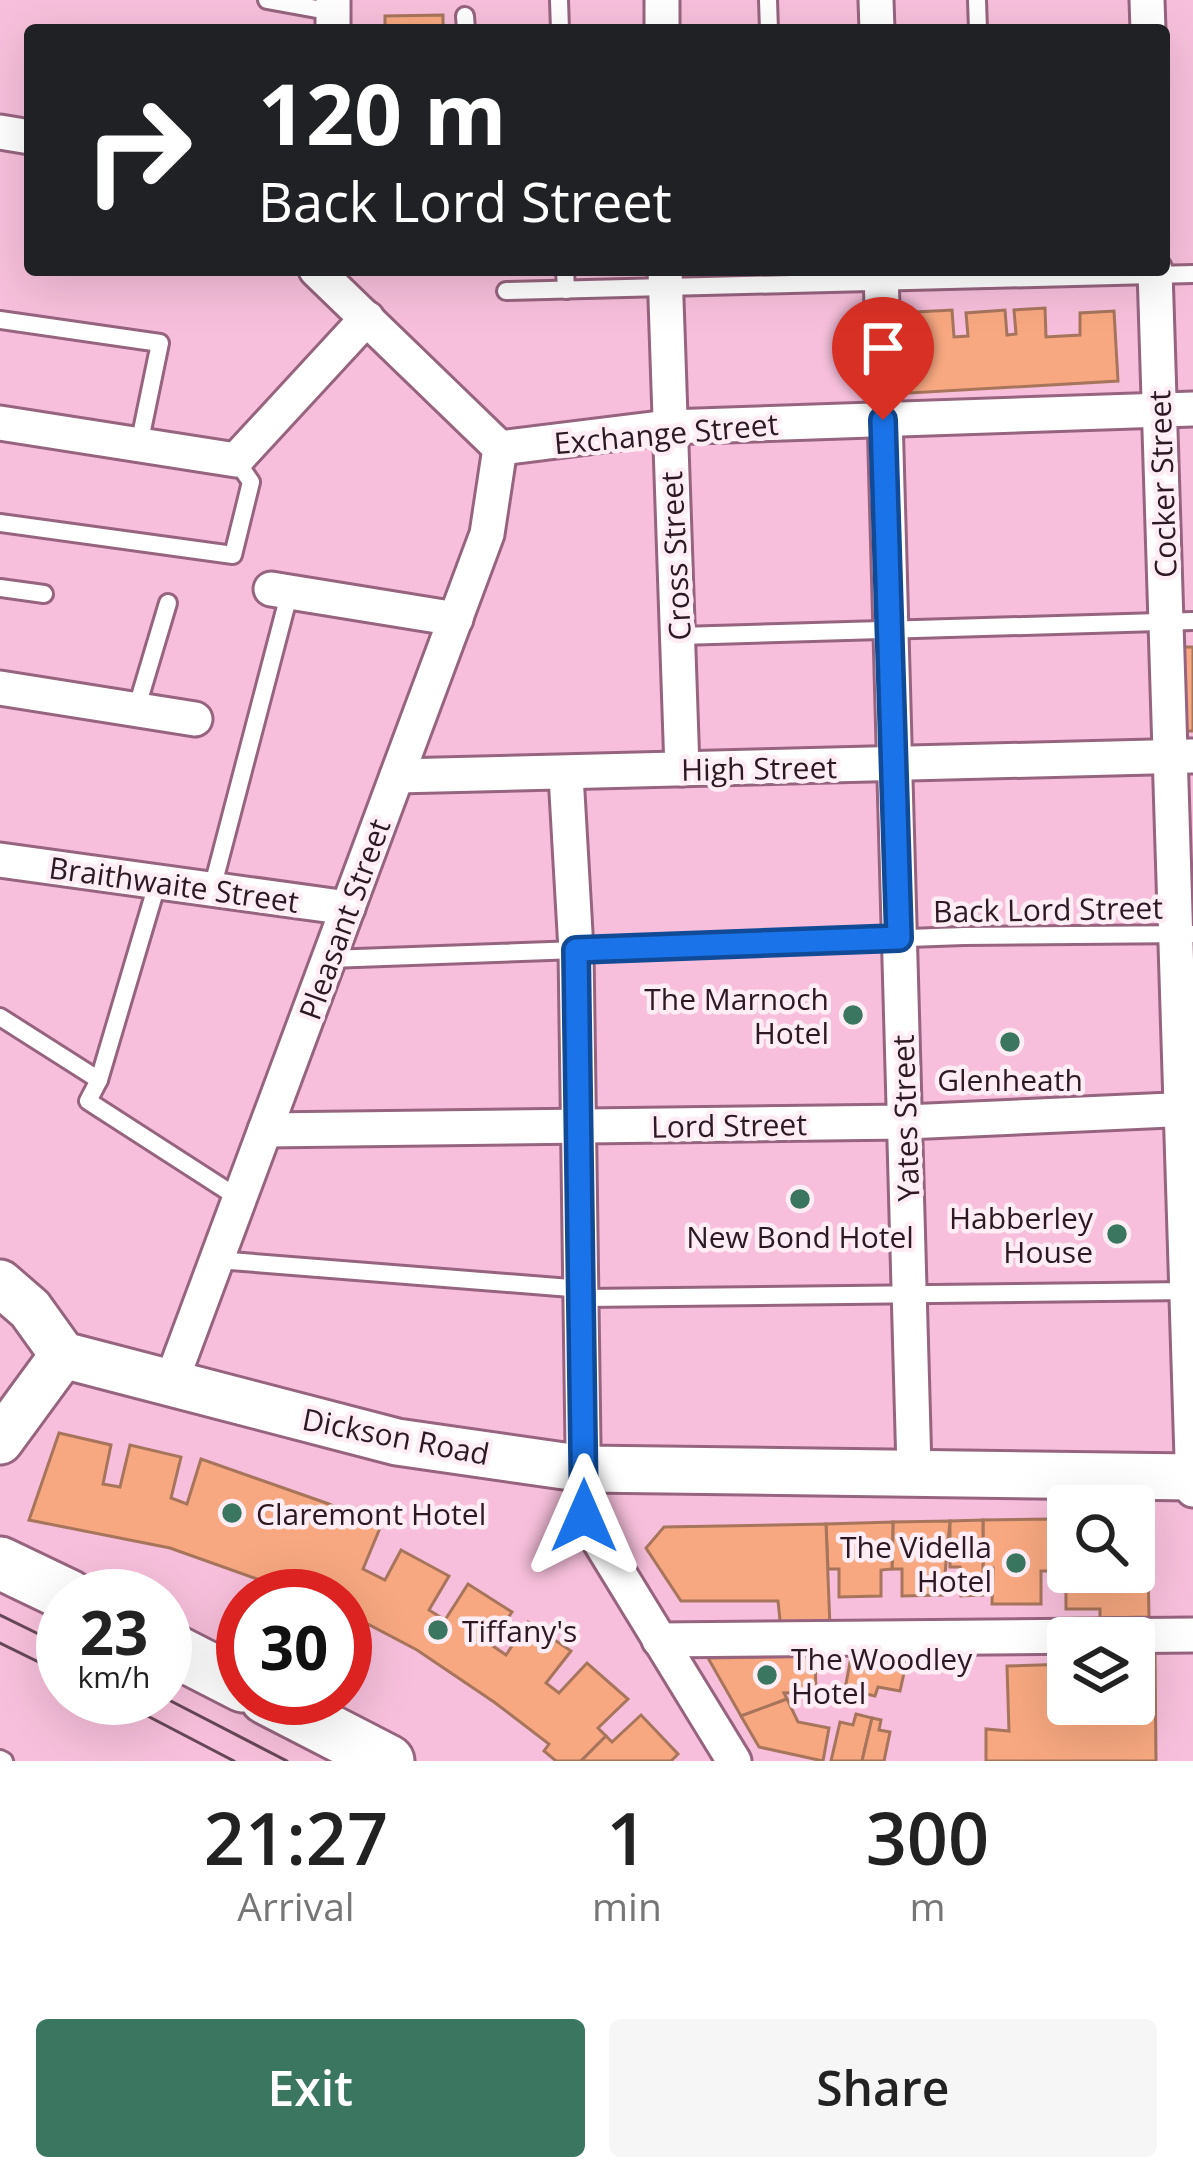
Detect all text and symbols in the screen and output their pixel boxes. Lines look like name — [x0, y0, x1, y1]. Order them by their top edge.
text: 120 m — [258, 55, 506, 170]
icon: right — [60, 72, 216, 228]
text: Back Lord Street — [258, 164, 672, 238]
pin — [832, 297, 934, 420]
icon: arrive — [850, 315, 916, 381]
street label: Cocker Street — [1138, 389, 1186, 579]
street label: Exchange Street — [552, 403, 780, 463]
street label: Cross Street — [650, 470, 700, 642]
street label: High Street — [681, 746, 837, 790]
street label: Pleasant Street — [289, 813, 399, 1025]
street label: Braithwaite Street — [47, 846, 301, 922]
street label: Back Lord Street — [933, 886, 1163, 932]
place label: The Marnoch Hotel — [644, 978, 829, 1053]
marker: The Marnoch Hotel — [840, 1002, 866, 1028]
marker: Glenheath — [997, 1029, 1023, 1055]
street label: Yates Street — [882, 1034, 928, 1202]
place label: Glenheath — [937, 1059, 1083, 1100]
street label: Lord Street — [651, 1103, 807, 1147]
marker: New Bond Hotel — [787, 1186, 813, 1212]
place label: Habberley House — [949, 1197, 1094, 1272]
place label: New Bond Hotel — [686, 1216, 914, 1257]
marker: Habberley House — [1104, 1221, 1130, 1247]
street label: Dickson Road — [299, 1398, 493, 1474]
position arrow — [521, 1453, 647, 1579]
map controls — [1047, 1485, 1155, 1725]
button: search — [1047, 1485, 1155, 1593]
place label: Claremont Hotel — [256, 1493, 486, 1534]
marker: Claremont Hotel — [219, 1500, 245, 1526]
place label: The Vidella Hotel — [840, 1526, 992, 1601]
marker: The Vidella Hotel — [1003, 1550, 1029, 1576]
speed limit sign: 30 — [216, 1569, 372, 1725]
text: 23 — [80, 1591, 148, 1673]
place label: Tiffany's — [462, 1610, 577, 1651]
marker: Tiffany's — [425, 1617, 451, 1643]
button: layers — [1047, 1617, 1155, 1725]
place label: The Woodley Hotel — [791, 1638, 973, 1713]
text: km/h — [78, 1656, 150, 1697]
marker: The Woodley Hotel — [754, 1662, 780, 1688]
text: 21:27 — [204, 1788, 388, 1886]
text: 1 — [606, 1788, 648, 1886]
text: 300 — [866, 1788, 989, 1886]
text: Arrival — [237, 1879, 355, 1932]
text: min — [592, 1879, 662, 1932]
text: m — [909, 1879, 945, 1932]
button: Exit — [36, 2019, 585, 2157]
button: Share — [609, 2019, 1157, 2157]

